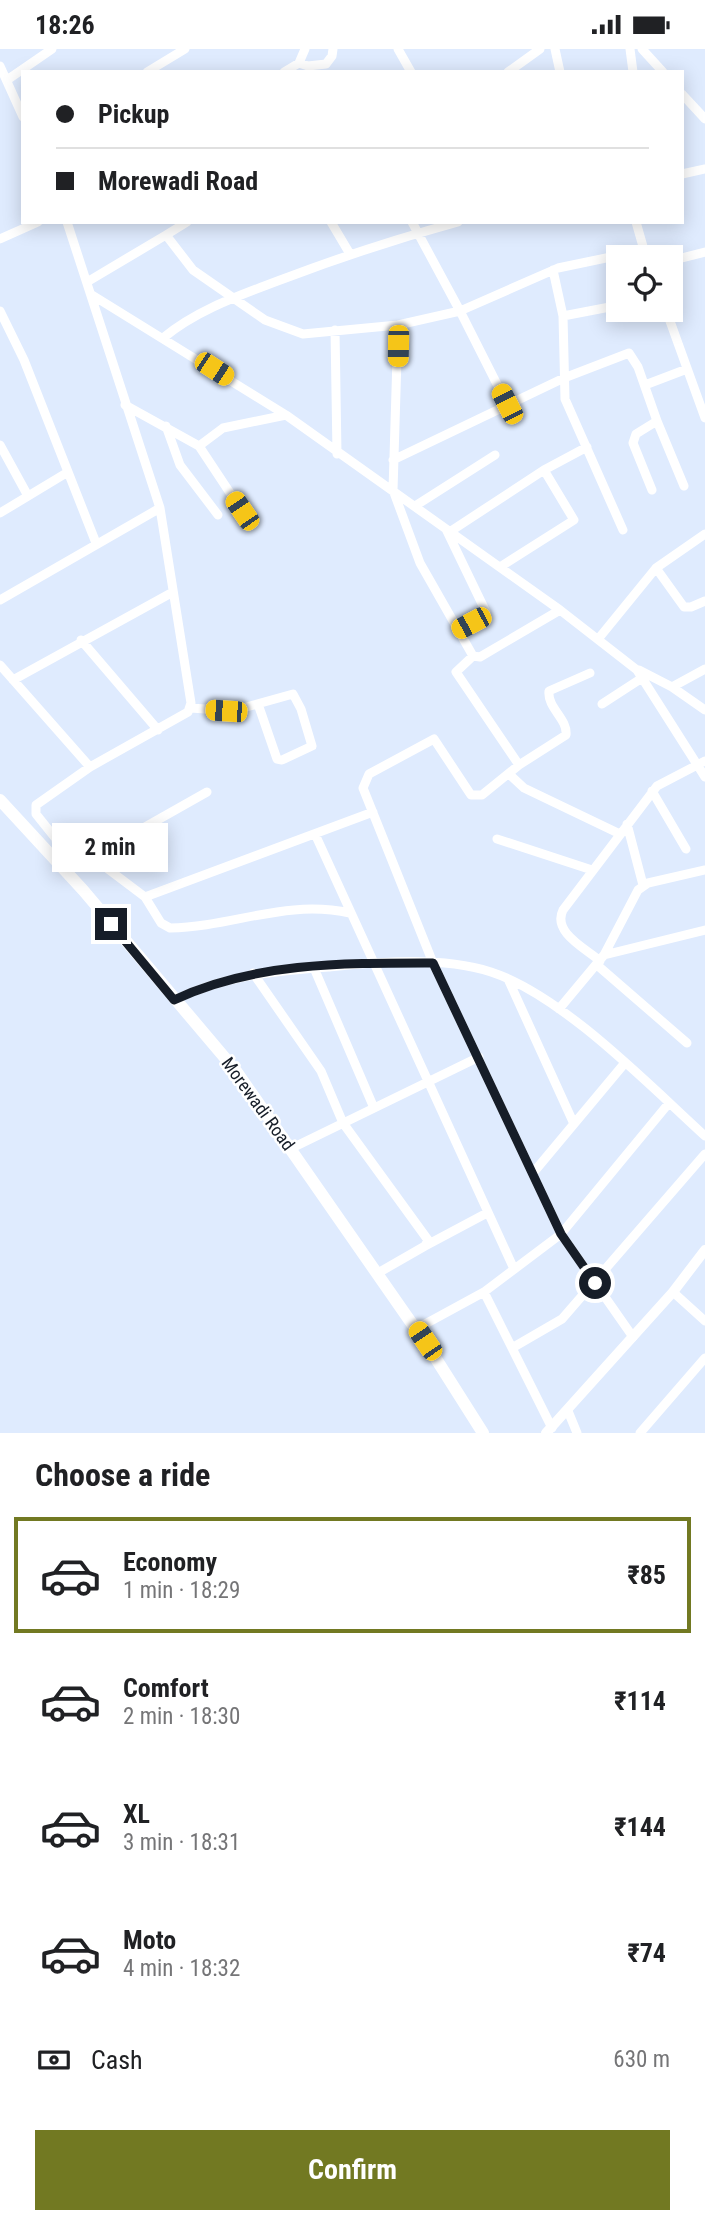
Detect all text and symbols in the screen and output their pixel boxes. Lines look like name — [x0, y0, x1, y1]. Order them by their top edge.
text: 18:26 — [35, 10, 95, 40]
text: Pickup — [98, 99, 169, 129]
text: Morewadi Road — [98, 166, 258, 196]
map controls — [606, 245, 683, 322]
button: locate — [606, 245, 683, 322]
car — [388, 325, 409, 367]
car — [191, 349, 238, 389]
car — [489, 381, 526, 427]
car — [222, 488, 263, 534]
car — [448, 604, 495, 642]
car — [205, 699, 248, 723]
callout: 2 min — [53, 823, 169, 871]
text: 2 min — [84, 834, 136, 861]
route end — [95, 908, 127, 940]
street label: Morewadi Road — [218, 1053, 299, 1154]
route start — [579, 1267, 611, 1299]
car — [405, 1318, 446, 1364]
text: Choose a ride — [35, 1456, 210, 1494]
icon: car — [39, 1544, 102, 1607]
text: Economy — [123, 1547, 217, 1577]
text: ₹85 — [627, 1560, 666, 1590]
text: 1 min · 18:29 — [123, 1577, 240, 1604]
icon: car — [39, 1670, 102, 1733]
text: Comfort — [123, 1673, 209, 1703]
text: ₹114 — [614, 1686, 666, 1716]
text: 2 min · 18:30 — [123, 1703, 240, 1730]
icon: car — [39, 1796, 102, 1859]
text: XL — [123, 1799, 150, 1829]
text: ₹144 — [614, 1812, 666, 1842]
text: 3 min · 18:31 — [123, 1829, 240, 1856]
icon: car — [39, 1922, 102, 1985]
text: Moto — [123, 1925, 176, 1955]
text: ₹74 — [627, 1938, 666, 1968]
text: 4 min · 18:32 — [123, 1955, 240, 1982]
icon: cash — [35, 2041, 73, 2079]
text: Cash — [91, 2045, 143, 2075]
text: 630 m — [613, 2046, 670, 2073]
button: Confirm — [35, 2130, 670, 2210]

